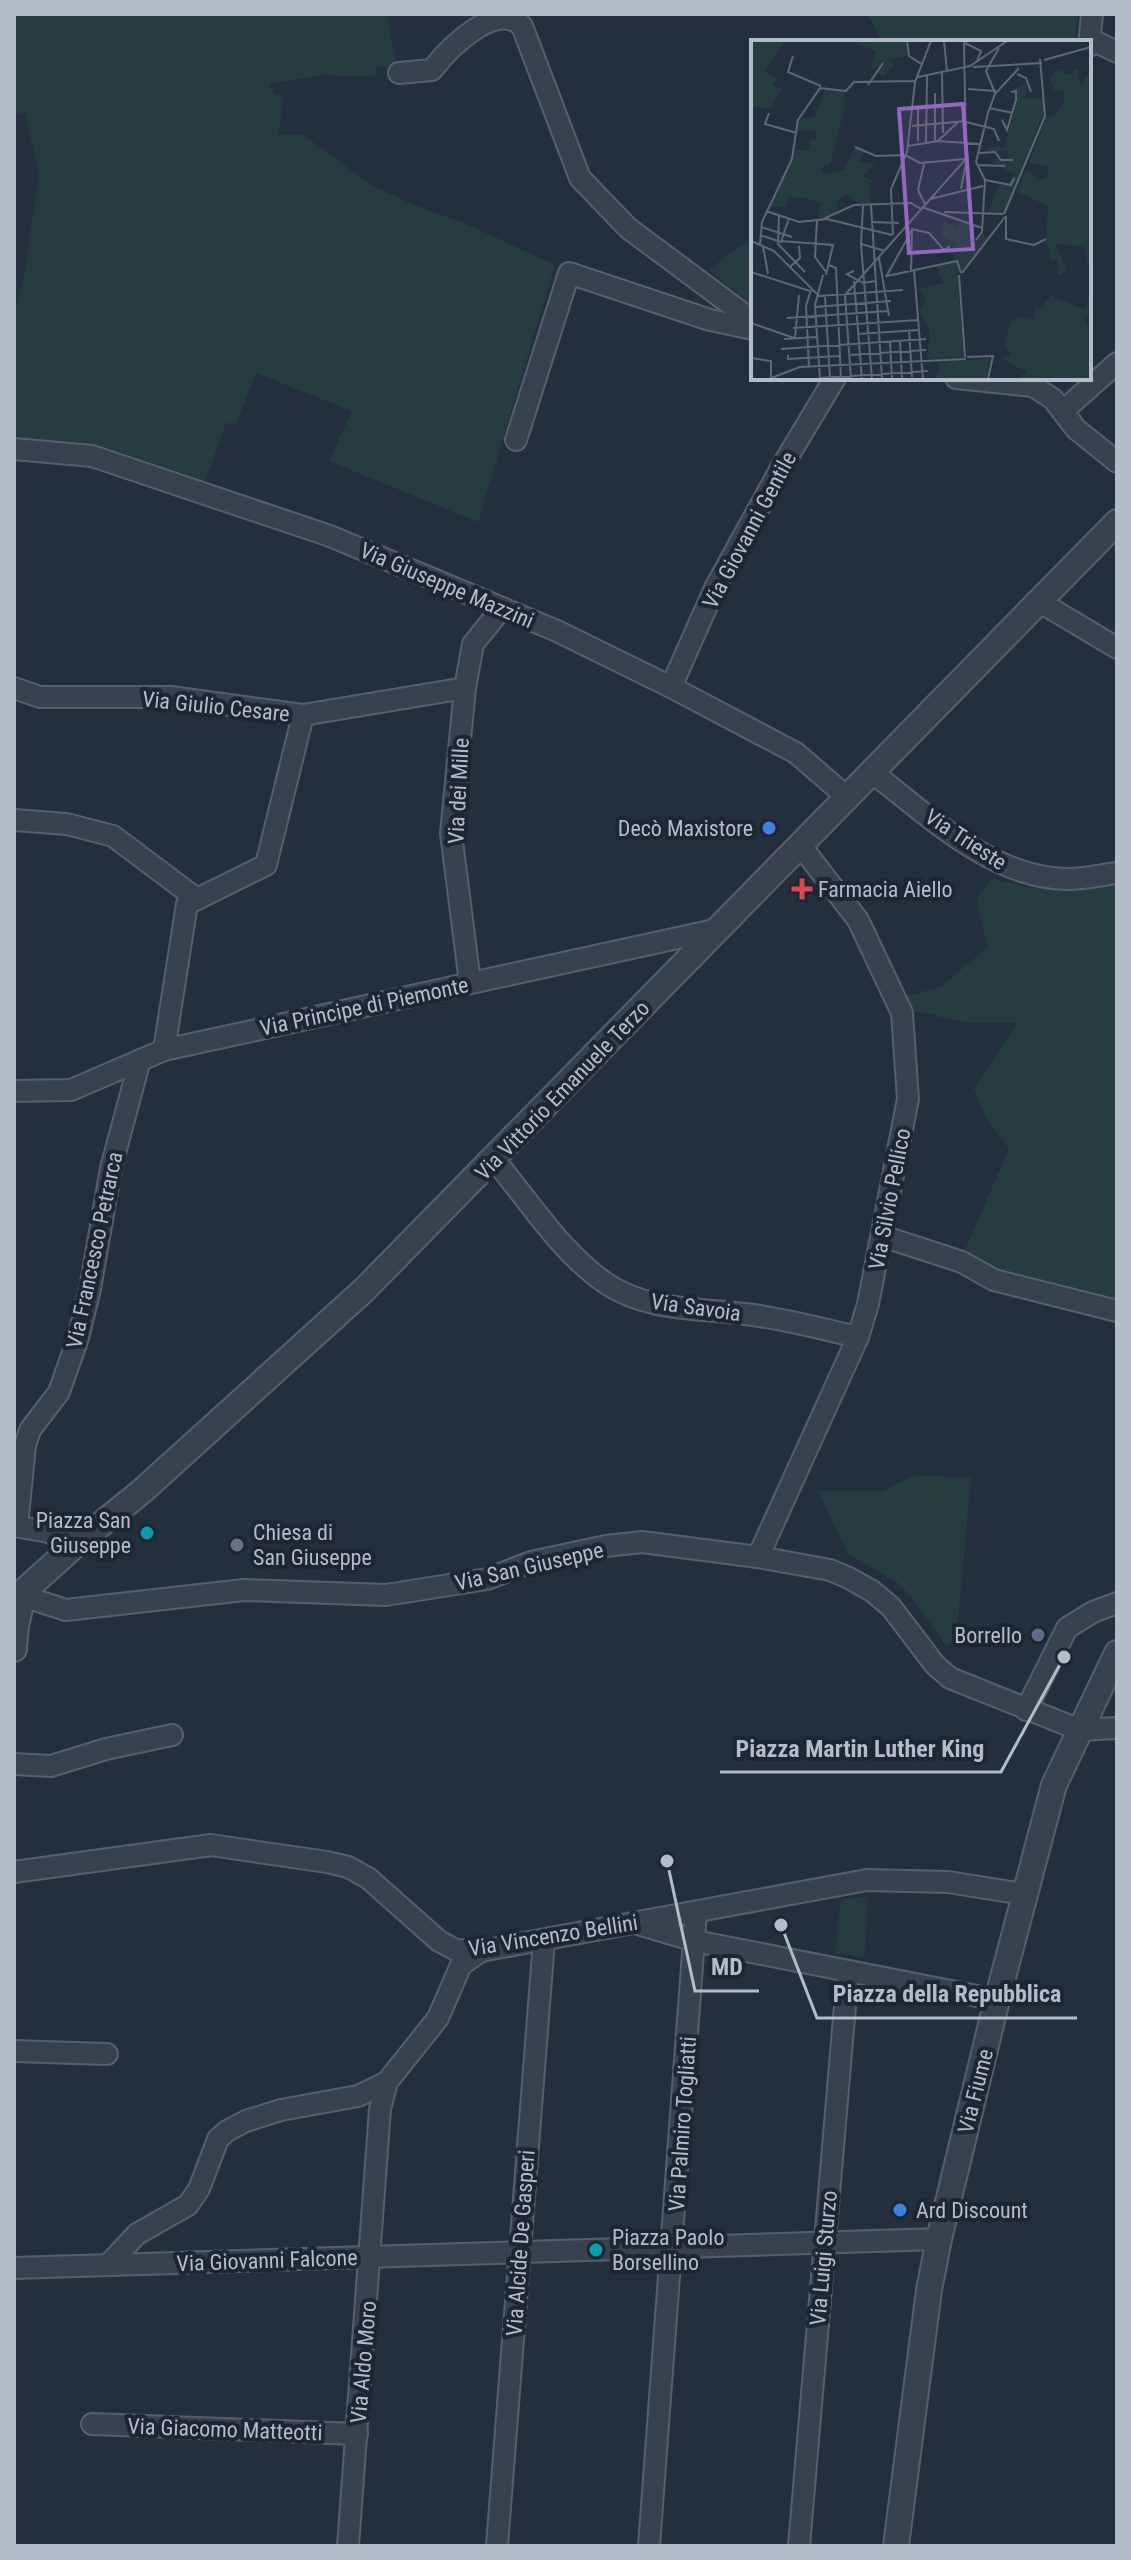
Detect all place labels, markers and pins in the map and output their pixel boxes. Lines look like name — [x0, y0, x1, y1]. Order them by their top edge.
place label: Decò Maxistore — [618, 816, 753, 841]
marker: Decò Maxistore — [760, 819, 778, 837]
place label: Farmacia Aiello — [818, 877, 953, 902]
marker: Farmacia Aiello — [793, 880, 811, 898]
place label: Piazza San Giuseppe — [36, 1508, 131, 1558]
place label: Chiesa di San Giuseppe — [253, 1520, 372, 1570]
marker: Piazza San Giuseppe — [138, 1524, 156, 1542]
marker: Chiesa di San Giuseppe — [228, 1536, 246, 1554]
place label: Borrello — [954, 1623, 1022, 1648]
marker: Borrello — [1029, 1626, 1047, 1644]
callout: Piazza Martin Luther King — [720, 1724, 1001, 1772]
callout: MD — [695, 1943, 759, 1991]
callout: Piazza della Repubblica — [817, 1970, 1077, 2018]
place label: Ard Discount — [916, 2198, 1028, 2223]
marker: Ard Discount — [891, 2201, 909, 2219]
place label: Piazza Paolo Borsellino — [612, 2225, 724, 2275]
marker: Piazza Paolo Borsellino — [587, 2241, 605, 2259]

